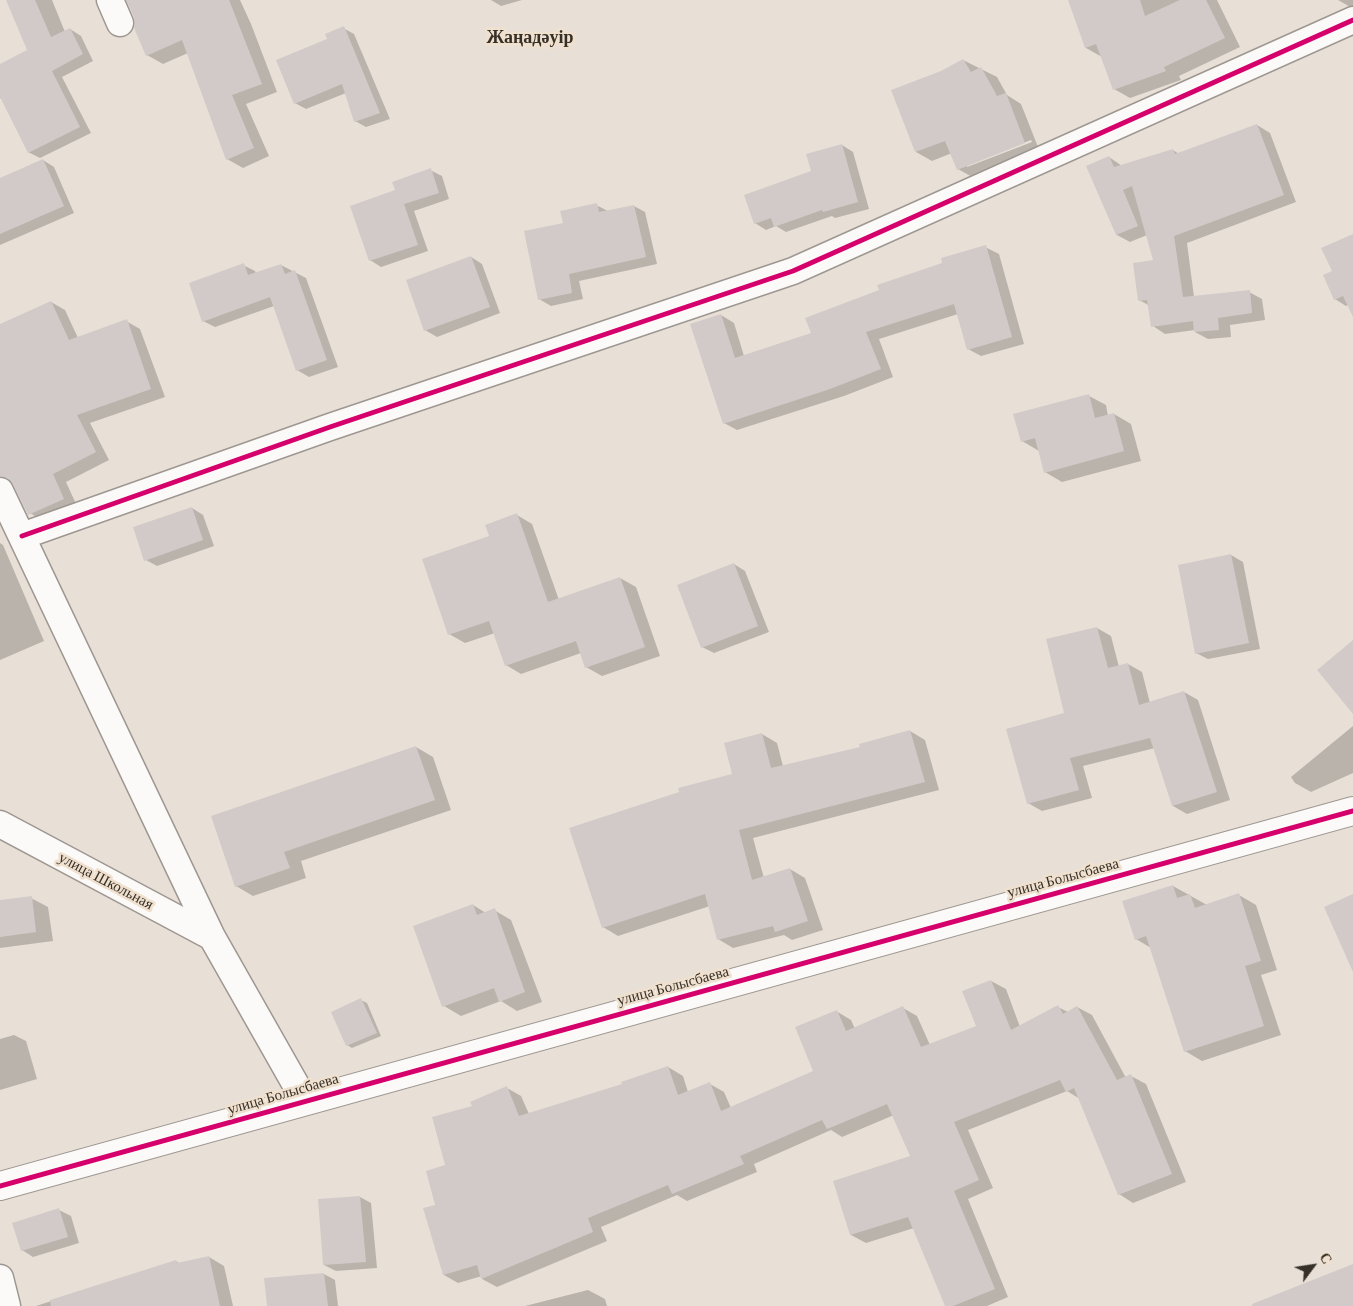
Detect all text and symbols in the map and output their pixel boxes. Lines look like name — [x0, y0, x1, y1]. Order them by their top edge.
district label: Жаңадәуір — [487, 26, 573, 48]
street label: улица Школьная — [56, 848, 156, 914]
street label: улица Болысбаева — [1005, 854, 1121, 902]
street label: улица Болысбаева — [615, 962, 731, 1010]
street label: улица Болысбаева — [225, 1070, 341, 1118]
north arrow — [1288, 1241, 1338, 1291]
text: С — [1316, 1250, 1335, 1267]

